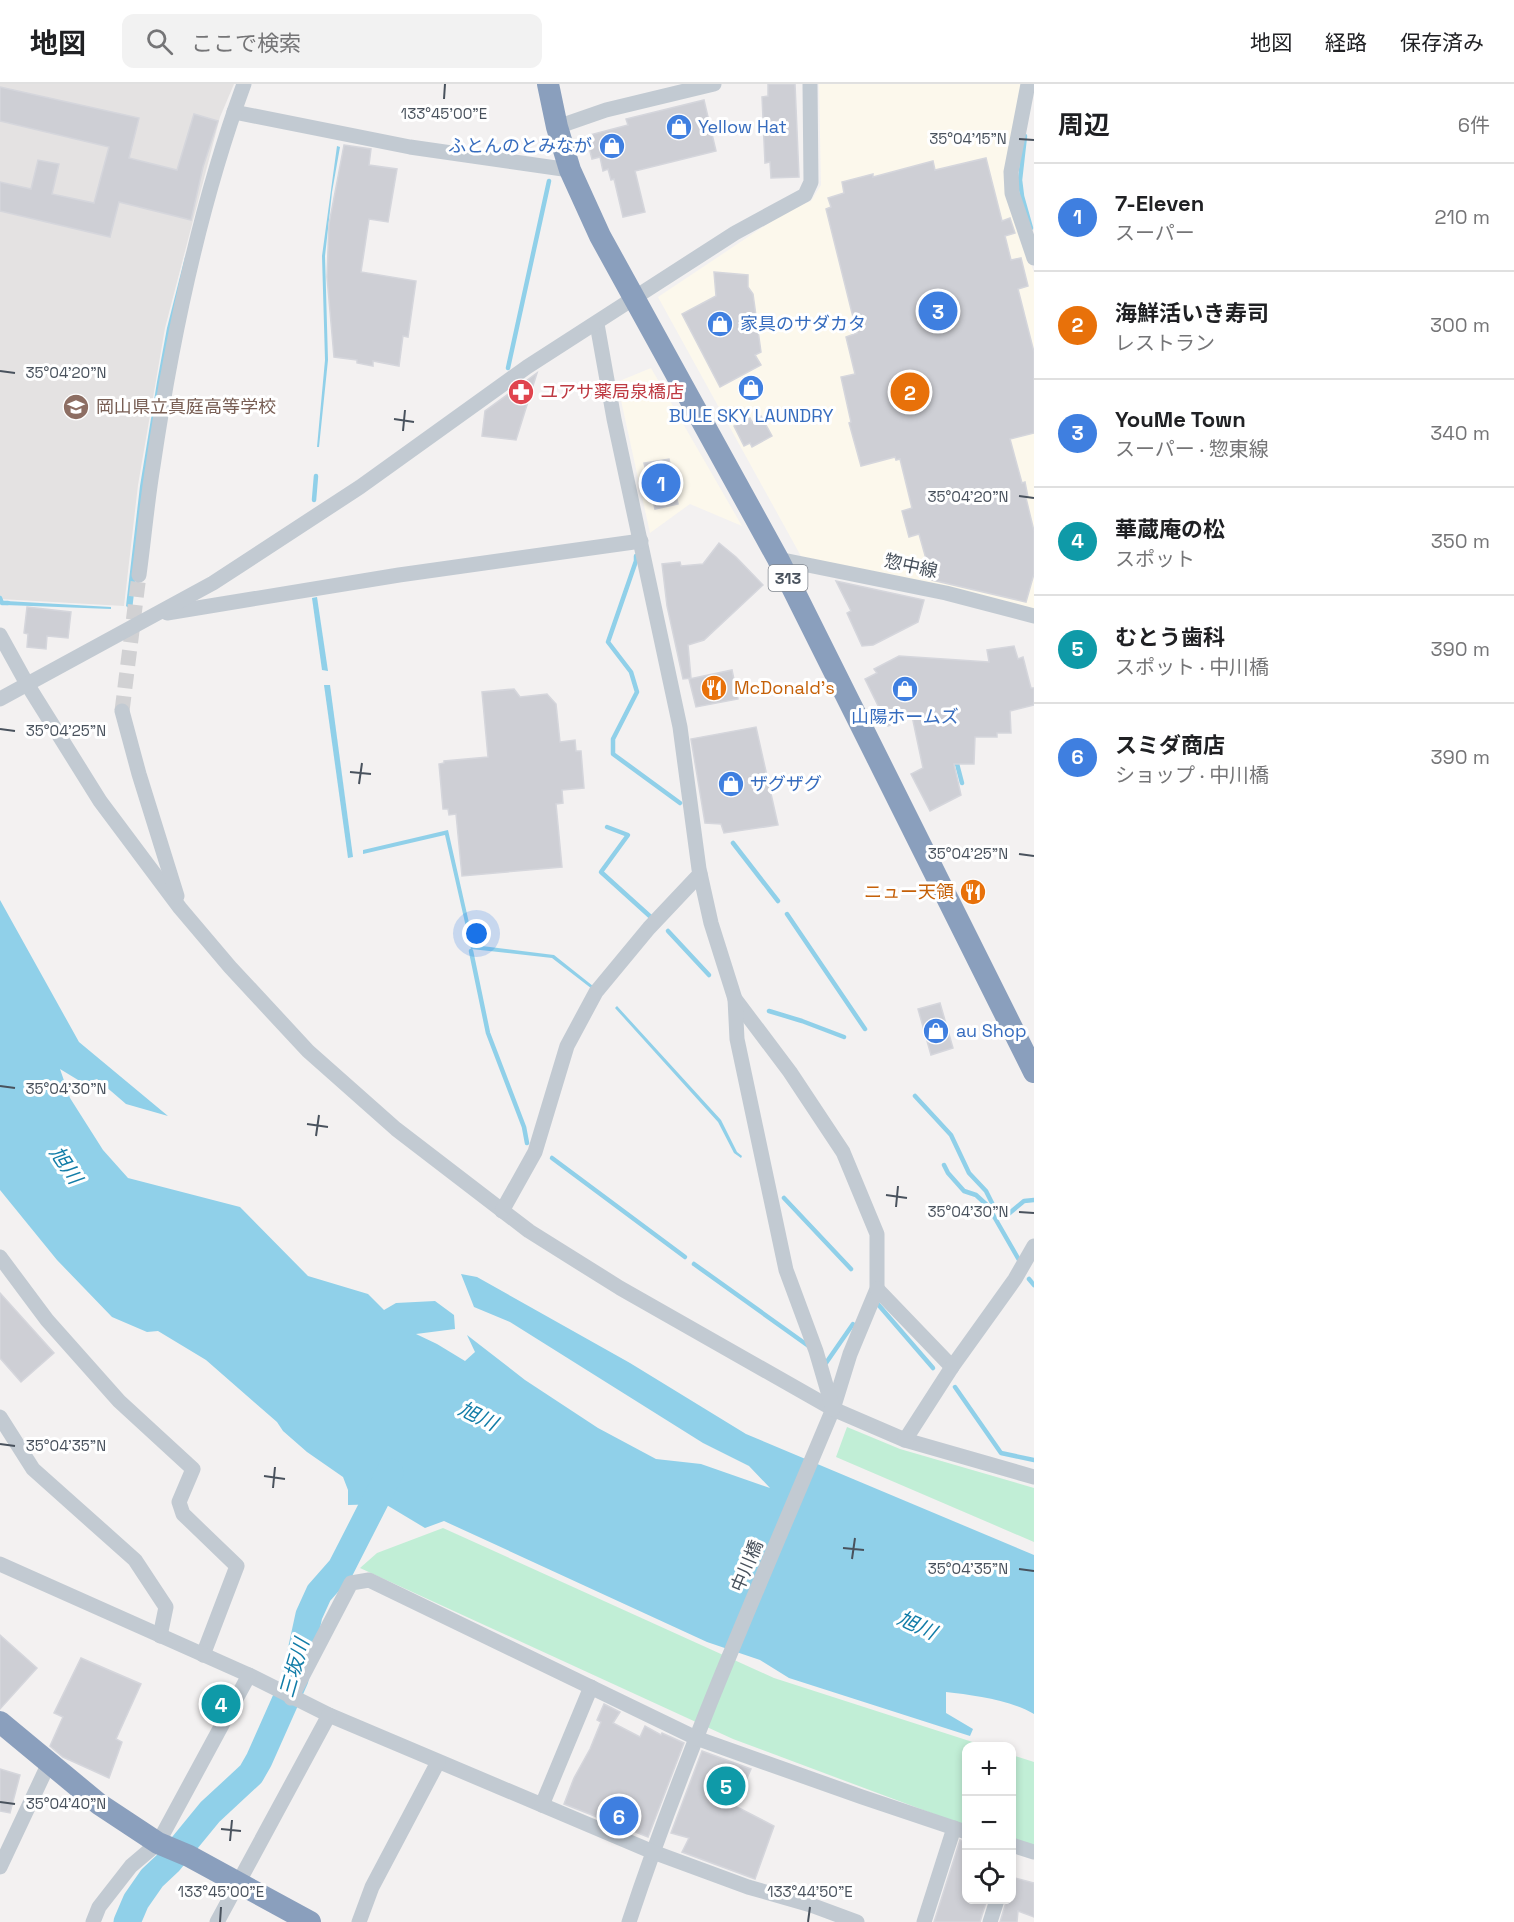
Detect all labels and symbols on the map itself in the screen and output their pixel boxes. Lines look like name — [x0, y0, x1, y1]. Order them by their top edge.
text: 133°45'00"E — [401, 104, 487, 123]
shop icon: Yellow Hat — [664, 112, 694, 142]
place label: Yellow Hat — [698, 115, 787, 138]
text: 35°04'15"N — [929, 129, 1007, 148]
shop icon: ふとんのとみなが — [597, 131, 627, 161]
place label: ふとんのとみなが — [448, 134, 592, 157]
pin: 3 — [918, 288, 958, 334]
shop icon: 家具のサダカタ — [705, 309, 735, 339]
place label: 家具のサダカタ — [740, 312, 866, 335]
text: 35°04'20"N — [26, 363, 106, 382]
pin: 2 — [890, 370, 930, 414]
shop icon: BULE SKY LAUNDRY — [736, 373, 766, 403]
pharmacy icon: ユアサ薬局泉橋店 — [506, 377, 536, 407]
place label: ユアサ薬局泉橋店 — [540, 380, 684, 403]
school or university icon: 岡山県立真庭高等学校 — [61, 392, 91, 422]
place label: 岡山県立真庭高等学校 — [96, 395, 276, 418]
place label: BULE SKY LAUNDRY — [669, 404, 833, 427]
pin: 1 — [642, 460, 680, 506]
text: 35°04'20"N — [928, 487, 1008, 506]
street label: 惣中線 — [882, 549, 940, 582]
road number: 313 — [768, 565, 808, 591]
restaurant icon: McDonald's — [699, 673, 729, 703]
shop icon: 山陽ホームズ — [890, 674, 920, 704]
place label: McDonald's — [734, 676, 835, 699]
place label: 山陽ホームズ — [851, 705, 959, 728]
text: 35°04'25"N — [26, 721, 106, 740]
shop icon: ザグザグ — [716, 769, 746, 799]
place label: ザグザグ — [750, 772, 822, 795]
text: 35°04'25"N — [928, 844, 1008, 863]
restaurant icon: ニュー天領 — [958, 877, 988, 907]
place label: ニュー天領 — [864, 880, 954, 903]
your location — [462, 919, 491, 948]
shop icon: au Shop — [921, 1016, 951, 1046]
place label: au Shop — [956, 1019, 1027, 1042]
text: 35°04'30"N — [26, 1079, 107, 1098]
water label: 旭川 — [44, 1141, 89, 1191]
text: 35°04'30"N — [928, 1202, 1009, 1221]
water label: 旭川 — [454, 1396, 503, 1437]
text: 35°04'35"N — [26, 1436, 106, 1455]
street label: 中川橋 — [725, 1536, 768, 1595]
text: 35°04'35"N — [928, 1559, 1008, 1578]
water label: 旭川 — [893, 1605, 942, 1646]
water label: 三坂川 — [273, 1634, 315, 1700]
pin: 4 — [202, 1682, 240, 1726]
pin: 5 — [706, 1764, 746, 1808]
text: 35°04'40"N — [26, 1794, 106, 1813]
pin: 6 — [600, 1794, 638, 1838]
text: 133°45'00"E — [178, 1882, 264, 1901]
text: 133°44'50"E — [767, 1882, 853, 1901]

